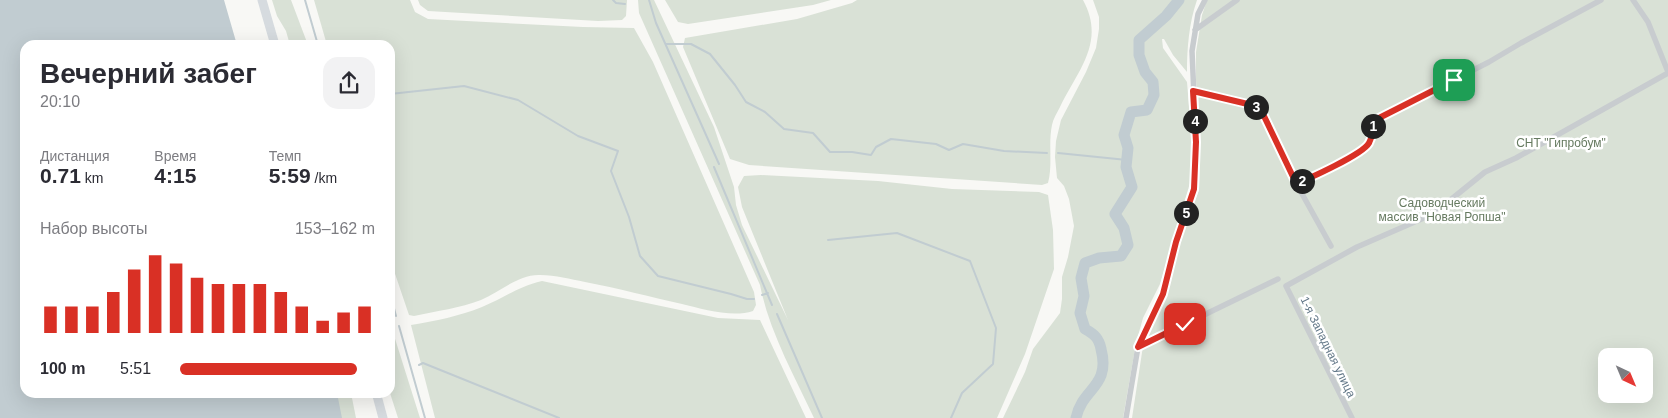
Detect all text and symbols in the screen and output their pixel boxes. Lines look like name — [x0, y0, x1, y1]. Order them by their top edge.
button: share — [323, 57, 375, 109]
text: Вечерний забег — [40, 58, 257, 89]
pin — [1433, 59, 1475, 101]
icon: arrive — [1440, 66, 1468, 94]
text: 20:10 — [40, 93, 80, 110]
pin: 3 — [1244, 94, 1268, 120]
text: 3 — [1253, 99, 1260, 115]
pin: 4 — [1182, 108, 1208, 134]
text: 4 — [1192, 113, 1199, 129]
pin: 1 — [1360, 114, 1386, 138]
text: 1 — [1370, 118, 1377, 134]
park label: СНТ "Гипробум" — [1516, 136, 1606, 150]
text: Дистанция — [40, 148, 110, 164]
text: Время — [154, 148, 196, 164]
text: Темп — [269, 148, 301, 164]
text: 0.71 — [40, 164, 81, 187]
text: 4:15 — [154, 164, 196, 187]
text: 5:59 — [269, 164, 311, 187]
pin: 2 — [1290, 168, 1314, 194]
text: km — [81, 170, 103, 186]
text: /km — [311, 170, 337, 186]
text: 2 — [1299, 173, 1306, 189]
park label: Садоводческий массив "Новая Ропша" — [1379, 196, 1505, 224]
pin: 5 — [1174, 200, 1198, 226]
text: 5 — [1183, 205, 1190, 221]
text: Набор высоты — [40, 220, 147, 237]
text: 153–162 m — [295, 220, 375, 237]
street label: 1-я Западная улица — [1297, 294, 1359, 400]
pin — [1164, 303, 1206, 345]
icon: check — [1171, 310, 1199, 338]
north arrow — [1598, 348, 1652, 402]
map controls — [1598, 348, 1653, 403]
text: 100 m — [40, 360, 85, 377]
text: 5:51 — [120, 360, 151, 377]

